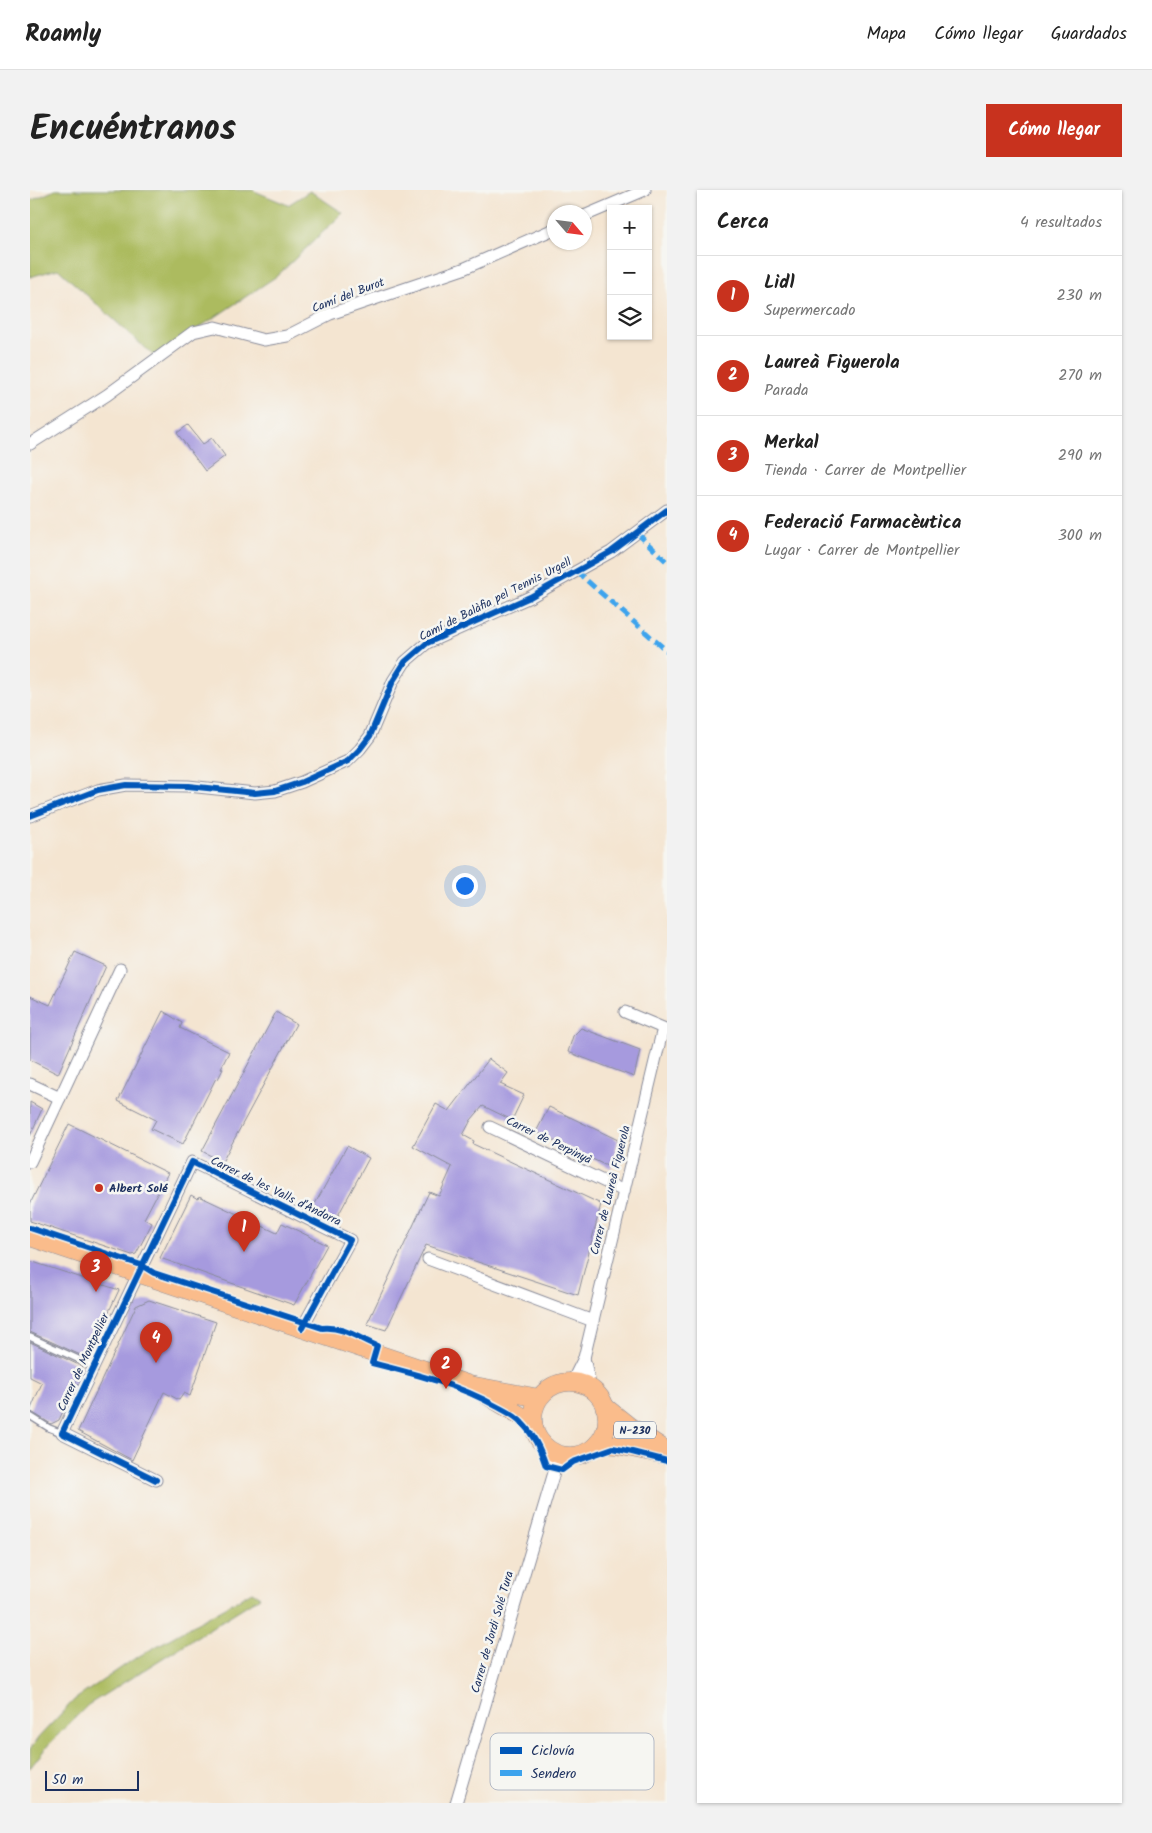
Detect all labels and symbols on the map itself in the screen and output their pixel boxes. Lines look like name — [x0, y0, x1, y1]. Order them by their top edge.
north arrow — [547, 205, 592, 250]
street label: Camí del Burot — [309, 273, 388, 318]
street label: Camí de Balàfia pel Tennis Urgell — [415, 553, 575, 646]
your location — [452, 873, 478, 899]
street label: Carrer de Perpinyà — [503, 1111, 595, 1170]
street label: Carrer de Laureà Figuerola — [585, 1123, 636, 1257]
street label: Carrer de les Valls d'Andorra — [207, 1151, 345, 1232]
place label: Albert Solé — [109, 1179, 168, 1198]
marker: Albert Solé — [93, 1182, 105, 1194]
pin: 1 — [228, 1211, 260, 1252]
pin: 3 — [80, 1251, 112, 1292]
street label: Carrer de Montpellier — [52, 1309, 115, 1414]
pin: 4 — [140, 1322, 172, 1363]
pin: 2 — [430, 1348, 462, 1389]
road number: N-230 — [614, 1422, 656, 1438]
street label: Carrer de Jordi Solé Tura — [466, 1568, 519, 1696]
legend — [490, 1733, 654, 1790]
text: Ciclovía — [531, 1740, 575, 1762]
text: Sendero — [531, 1763, 576, 1785]
scale bar — [45, 1768, 139, 1791]

